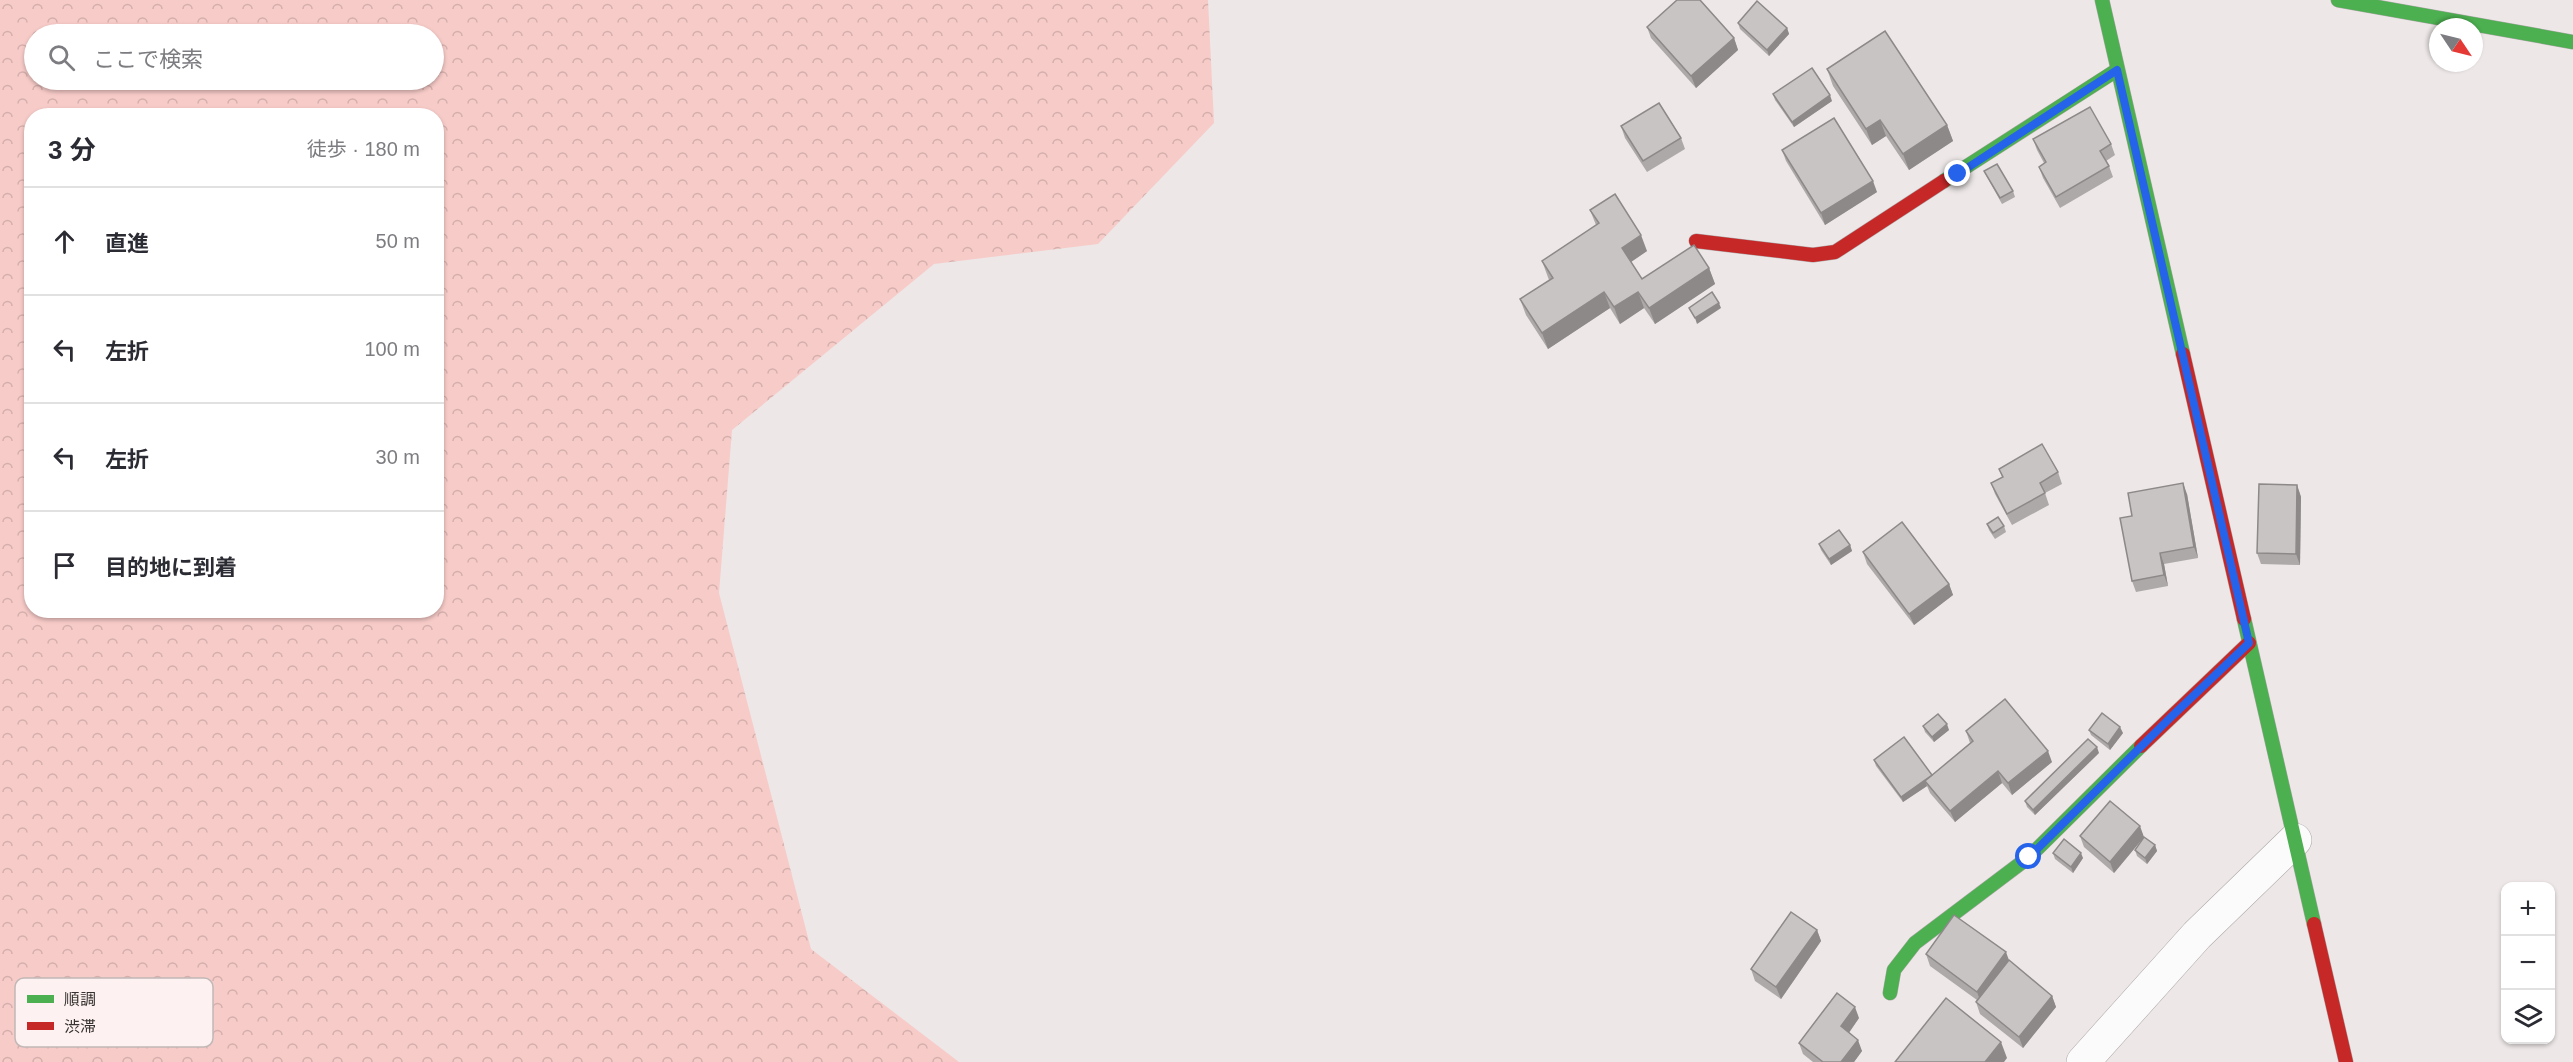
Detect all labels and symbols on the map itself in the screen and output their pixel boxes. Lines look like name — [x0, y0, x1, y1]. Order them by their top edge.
north arrow — [2429, 18, 2483, 72]
route end — [1944, 160, 1970, 186]
route start — [2015, 843, 2041, 869]
legend — [15, 978, 213, 1047]
text: 順調 — [64, 991, 96, 1008]
text: 渋滞 — [64, 1018, 96, 1035]

